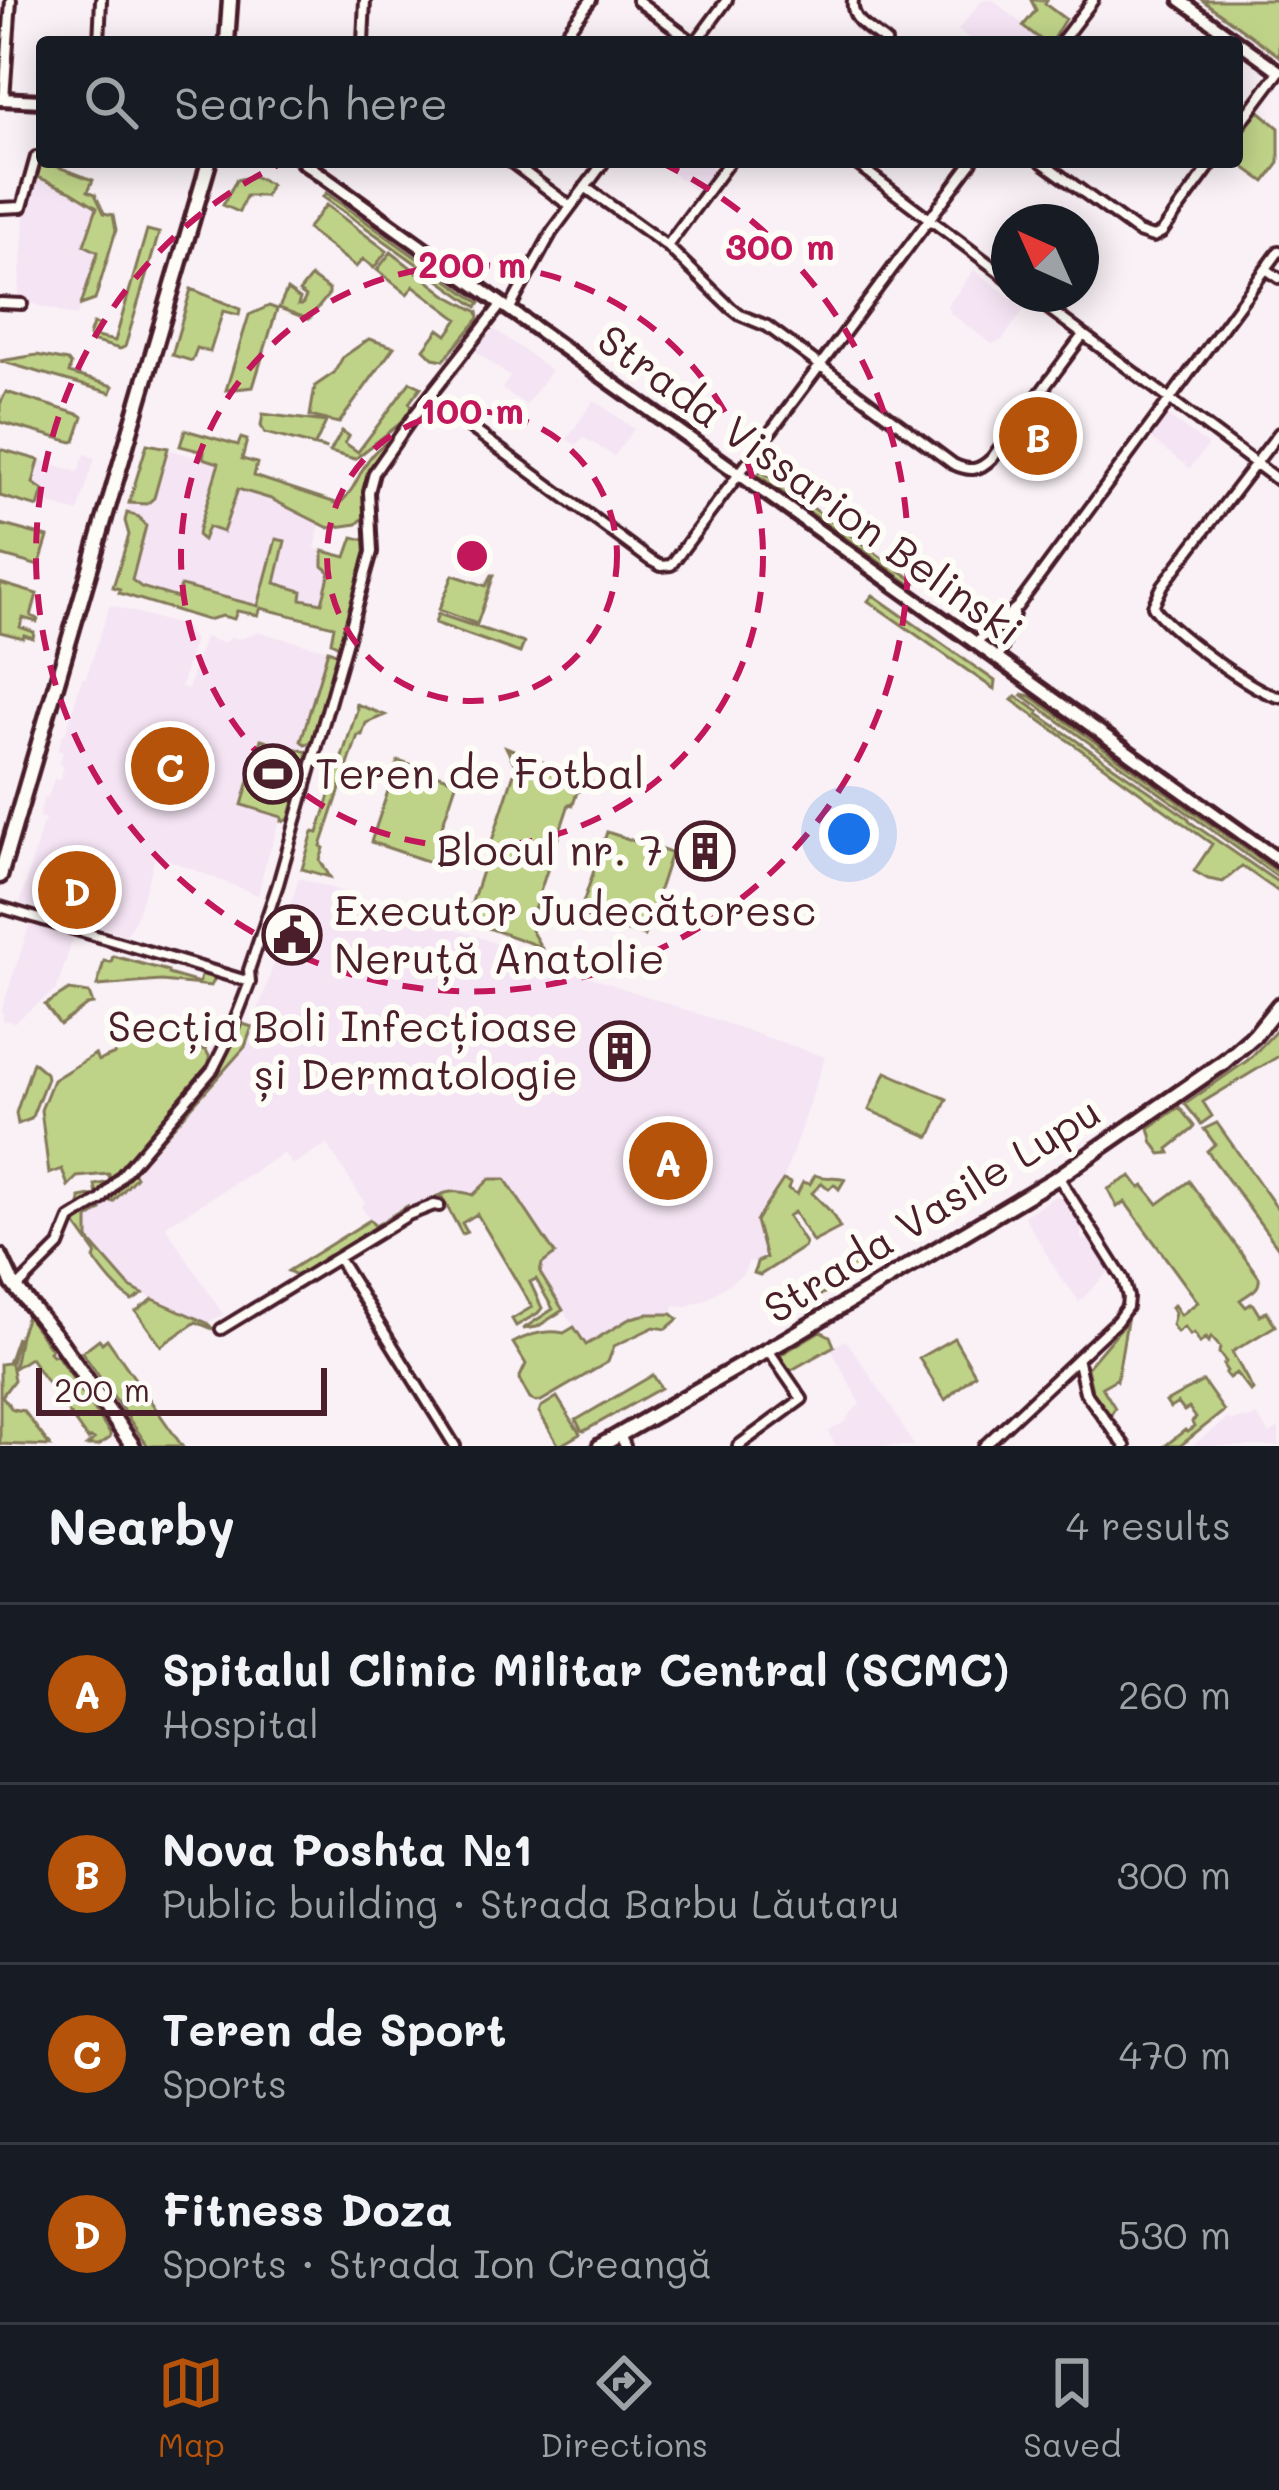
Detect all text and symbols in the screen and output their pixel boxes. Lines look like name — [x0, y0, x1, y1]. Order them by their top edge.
search box — [36, 36, 1243, 168]
icon: search — [78, 69, 144, 135]
text: Search here — [174, 73, 448, 131]
north arrow — [991, 204, 1099, 312]
text: 300 m — [725, 222, 835, 269]
text: 200 m — [418, 240, 526, 287]
street label: Strada Vissarion Belinski — [587, 311, 1034, 657]
text: 100 m — [420, 386, 524, 433]
pin: B — [999, 391, 1077, 481]
centre of rings — [451, 535, 493, 577]
pin: C — [131, 721, 209, 811]
sports icon: Teren de Fotbal — [242, 743, 304, 805]
place label: Teren de Fotbal — [315, 745, 645, 800]
your location — [819, 804, 879, 864]
building icon: Blocul nr. 7 — [674, 820, 736, 882]
place label: Blocul nr. 7 — [436, 822, 663, 877]
pin: D — [38, 845, 116, 935]
place label: Executor Judecătoresc Neruță Anatolie — [334, 882, 816, 986]
public building icon: Executor Judecătoresc Neruță Anatolie — [261, 904, 323, 966]
place label: Secția Boli Infecțioase și Dermatologie — [107, 998, 578, 1102]
building icon: Secția Boli Infecțioase și Dermatologie — [589, 1020, 651, 1082]
street label: Strada Vasile Lupu — [753, 1083, 1109, 1334]
pin: A — [629, 1116, 707, 1206]
scale bar — [36, 1362, 327, 1415]
text: 200 m — [54, 1367, 150, 1410]
text: Nearby — [48, 1491, 235, 1558]
text: 4 results — [1066, 1499, 1231, 1550]
text: Spitalul Clinic Militar Central (SCMC) — [162, 1639, 1010, 1697]
text: A — [73, 1668, 101, 1719]
text: 260 m — [1118, 1668, 1231, 1719]
text: Hospital — [162, 1697, 319, 1748]
text: Nova Poshta №1 — [162, 1819, 532, 1877]
text: B — [74, 1848, 100, 1899]
text: 300 m — [1116, 1848, 1231, 1899]
text: Public building · Strada Barbu Lăutaru — [162, 1877, 900, 1928]
text: Teren de Sport — [162, 1999, 506, 2057]
text: C — [73, 2028, 101, 2079]
text: 470 m — [1119, 2028, 1231, 2079]
text: Sports — [162, 2057, 287, 2108]
text: Fitness Doza — [162, 2179, 453, 2237]
text: D — [73, 2208, 101, 2259]
text: 530 m — [1118, 2208, 1231, 2259]
text: Sports · Strada Ion Creangă — [162, 2237, 712, 2288]
tab: Map — [158, 2350, 225, 2465]
tab: Directions — [540, 2350, 708, 2465]
tab: Saved — [1023, 2350, 1121, 2465]

